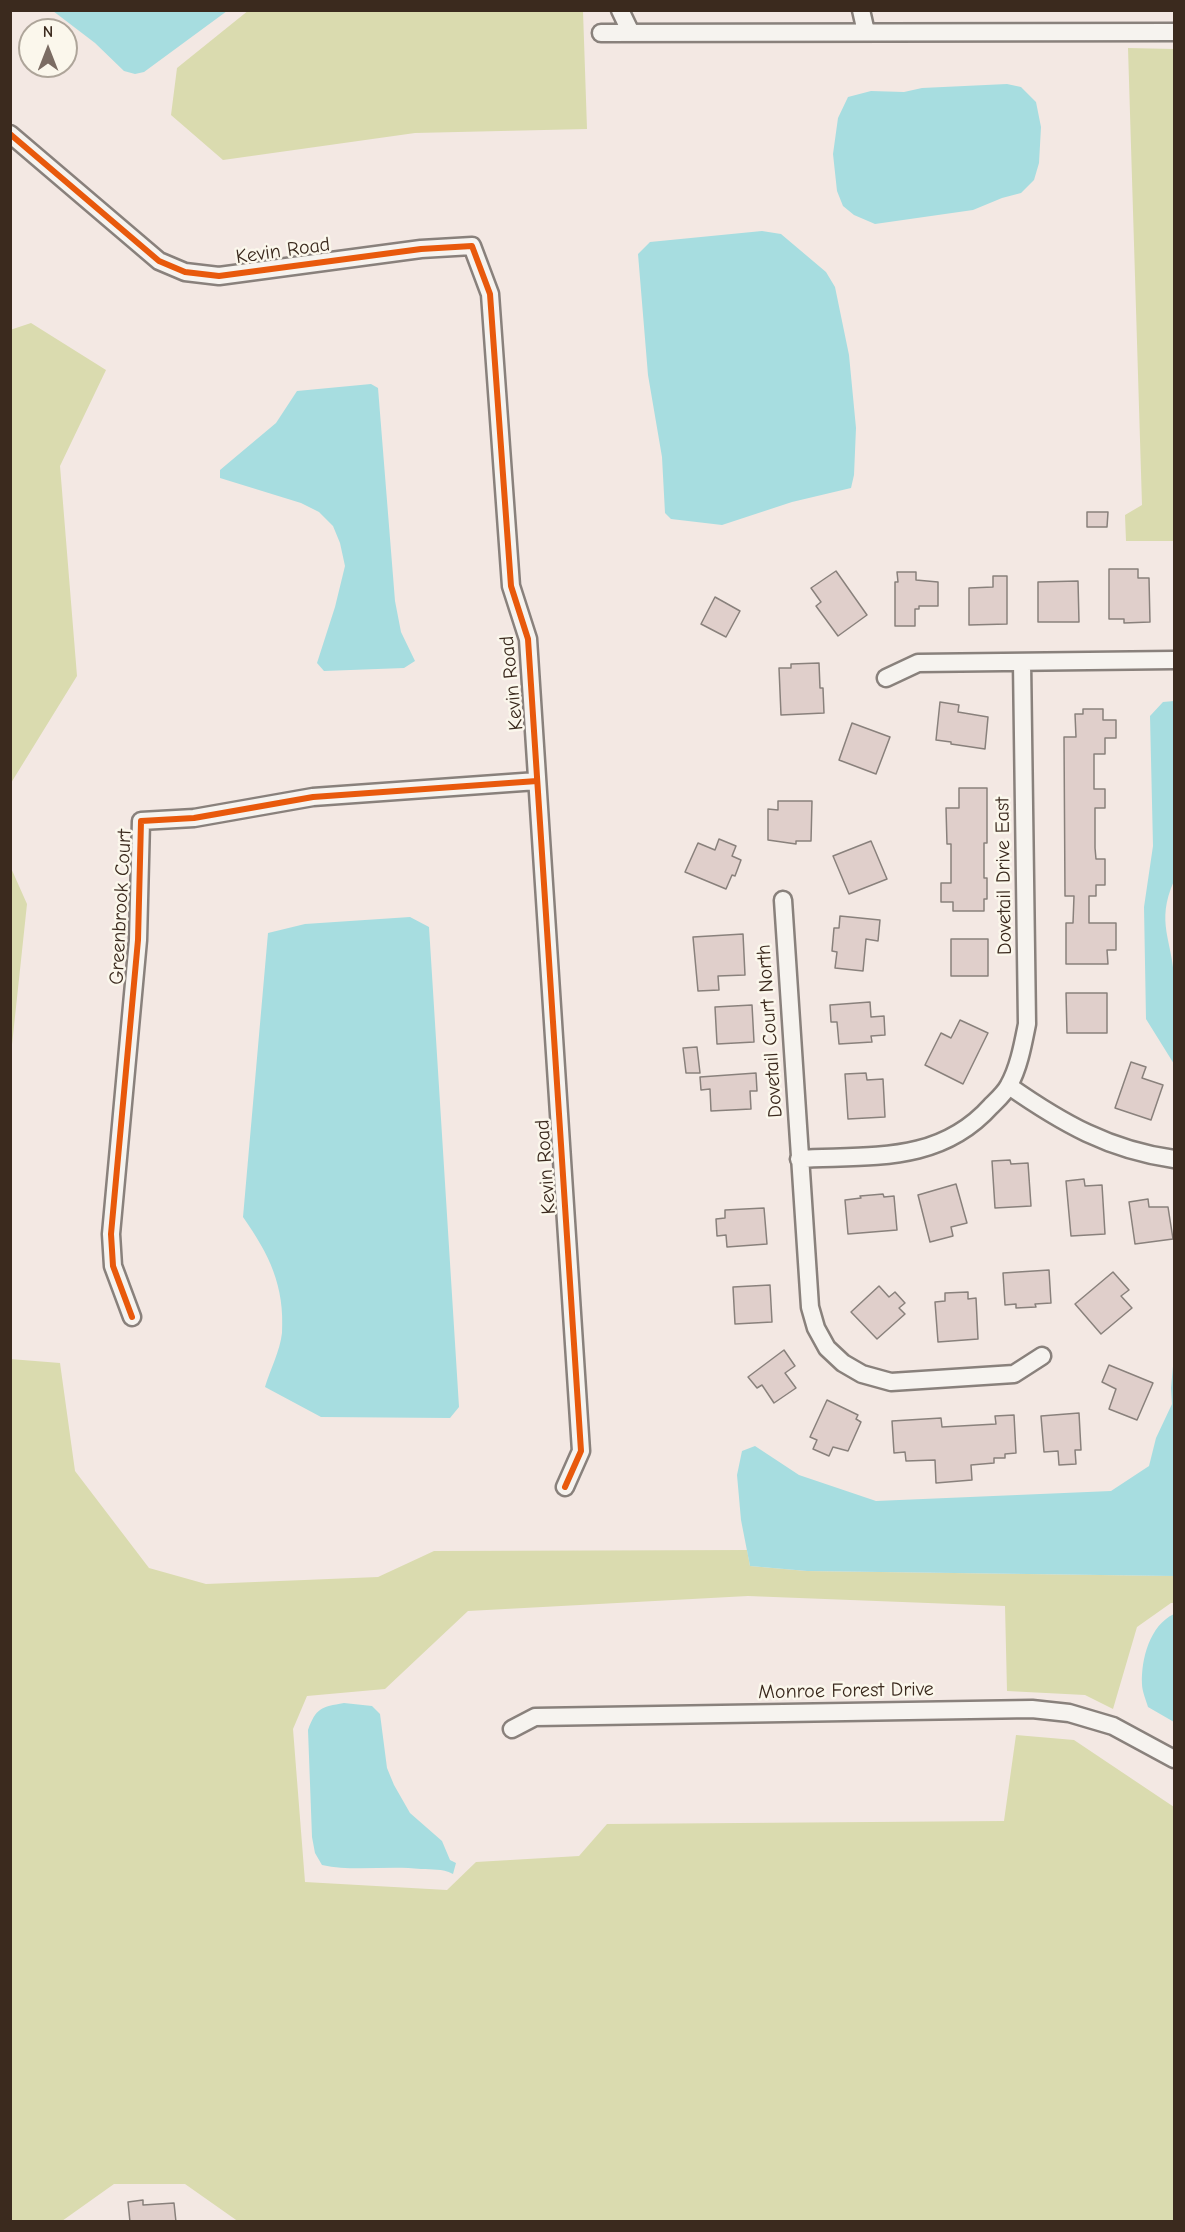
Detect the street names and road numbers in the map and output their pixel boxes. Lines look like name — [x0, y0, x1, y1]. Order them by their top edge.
street label: Kevin Road — [234, 233, 332, 269]
street label: Kevin Road — [495, 634, 529, 732]
street label: Dovetail Drive East — [991, 797, 1017, 955]
street label: Greenbrook Court — [105, 829, 137, 985]
street label: Dovetail Court North — [752, 944, 788, 1118]
street label: Kevin Road — [531, 1119, 561, 1215]
street label: Monroe Forest Drive — [758, 1677, 934, 1705]

